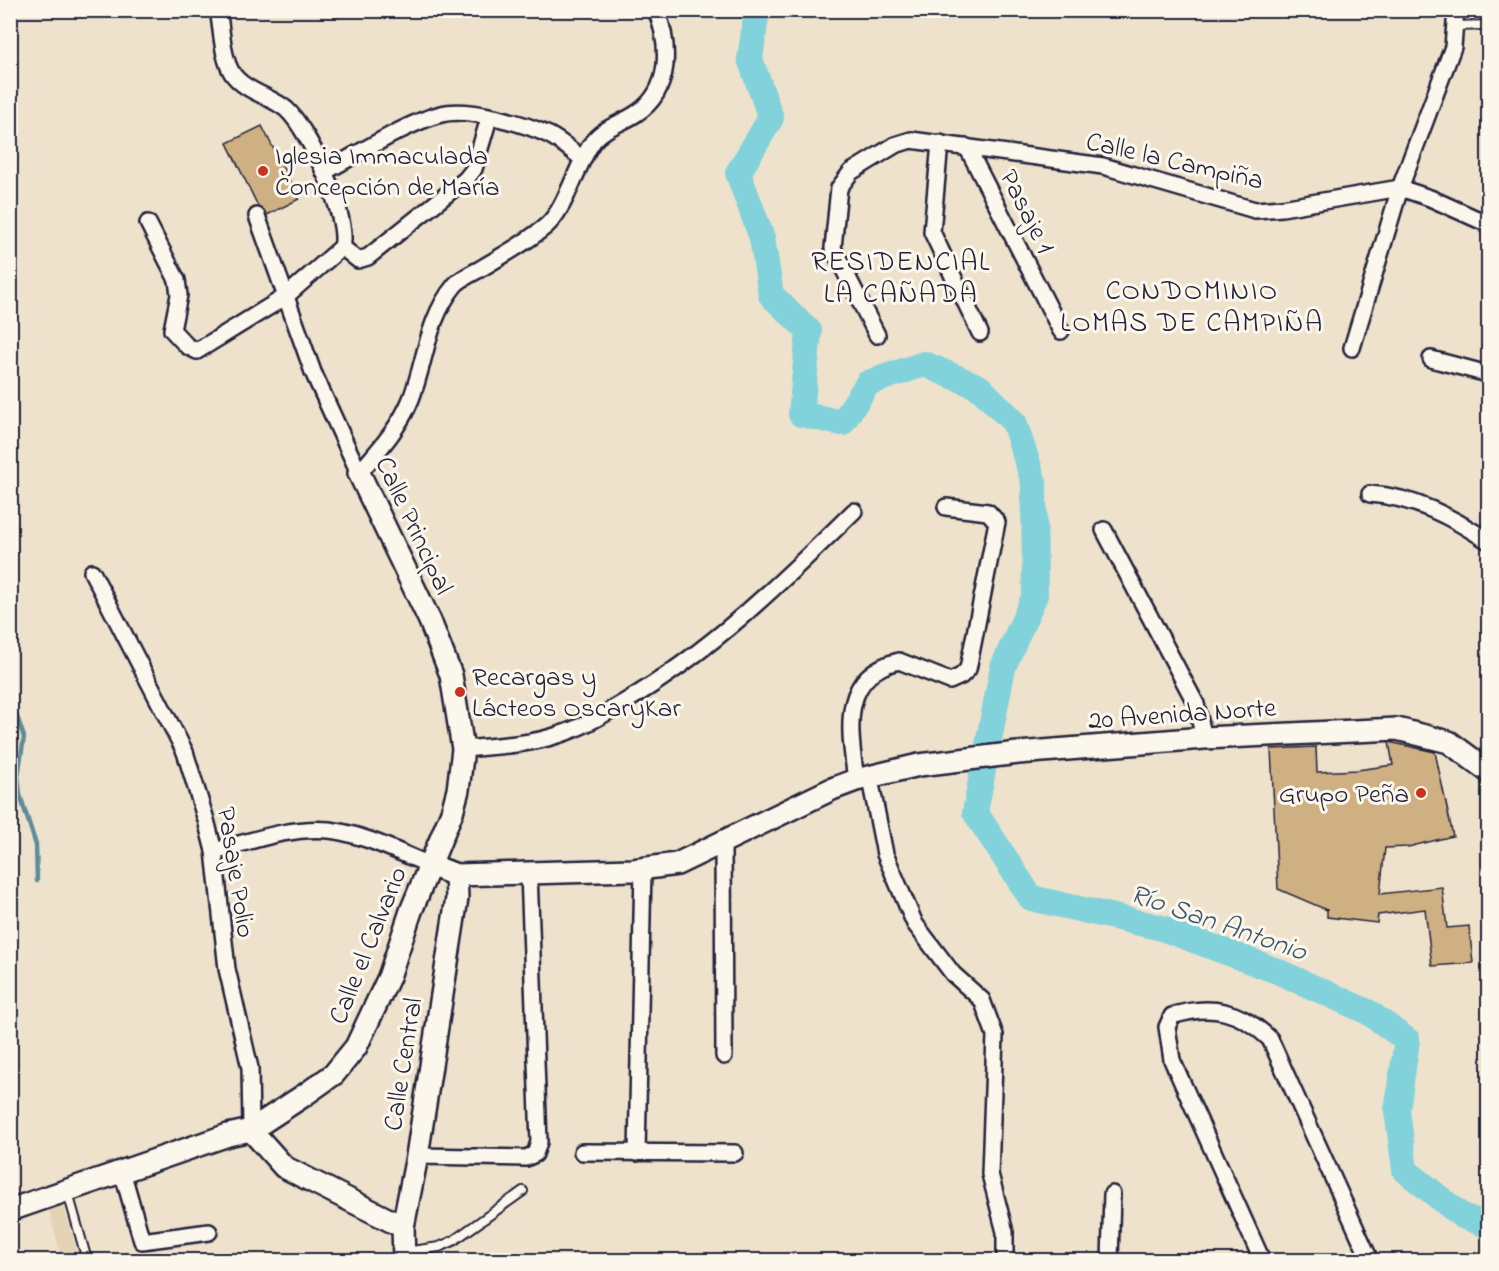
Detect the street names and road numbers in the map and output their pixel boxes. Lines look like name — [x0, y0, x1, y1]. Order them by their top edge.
street label: Calle la Campiña — [1082, 123, 1267, 202]
street label: Pasaje 1 — [988, 163, 1064, 261]
street label: Calle Principal — [364, 451, 462, 602]
street label: 20 Avenida Norte — [1087, 689, 1278, 742]
street label: Pasaje Polio — [205, 804, 264, 941]
street label: Calle el Calvario — [320, 861, 419, 1031]
street label: Calle Central — [375, 995, 434, 1134]

